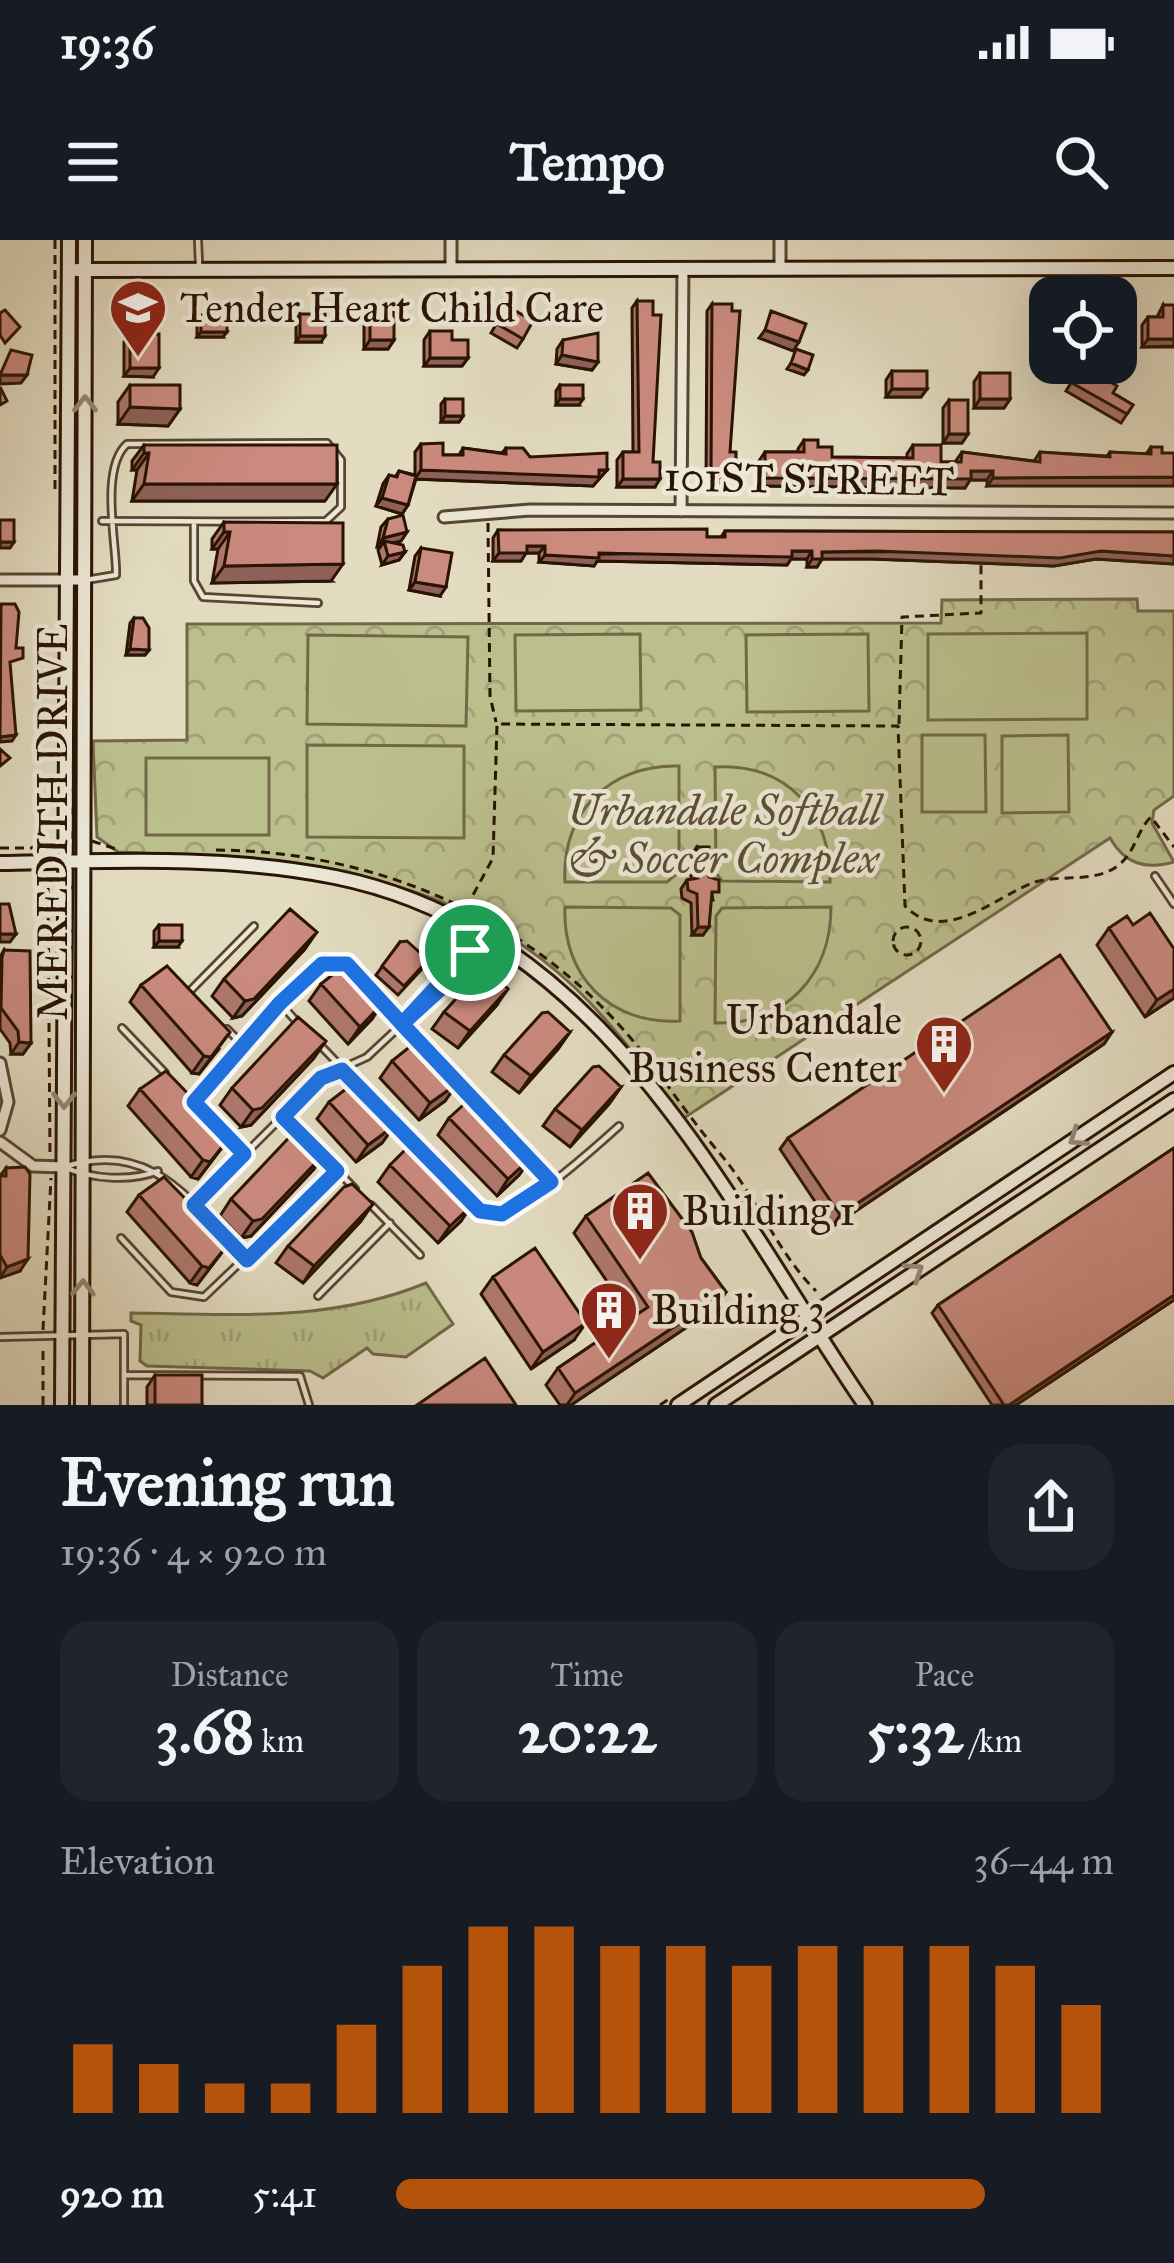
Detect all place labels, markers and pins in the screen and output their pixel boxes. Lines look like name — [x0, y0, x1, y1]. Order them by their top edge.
school or university icon: Tender Heart Child Care — [107, 277, 169, 359]
place label: Tender Heart Child Care — [180, 282, 604, 334]
pin — [419, 899, 521, 1001]
place label: Urbandale Business Center — [628, 994, 902, 1094]
building icon: Urbandale Business Center — [913, 1013, 975, 1095]
building icon: Building 1 — [609, 1180, 671, 1262]
place label: Building 1 — [682, 1185, 856, 1237]
building icon: Building 3 — [578, 1279, 640, 1361]
place label: Building 3 — [651, 1284, 825, 1336]

